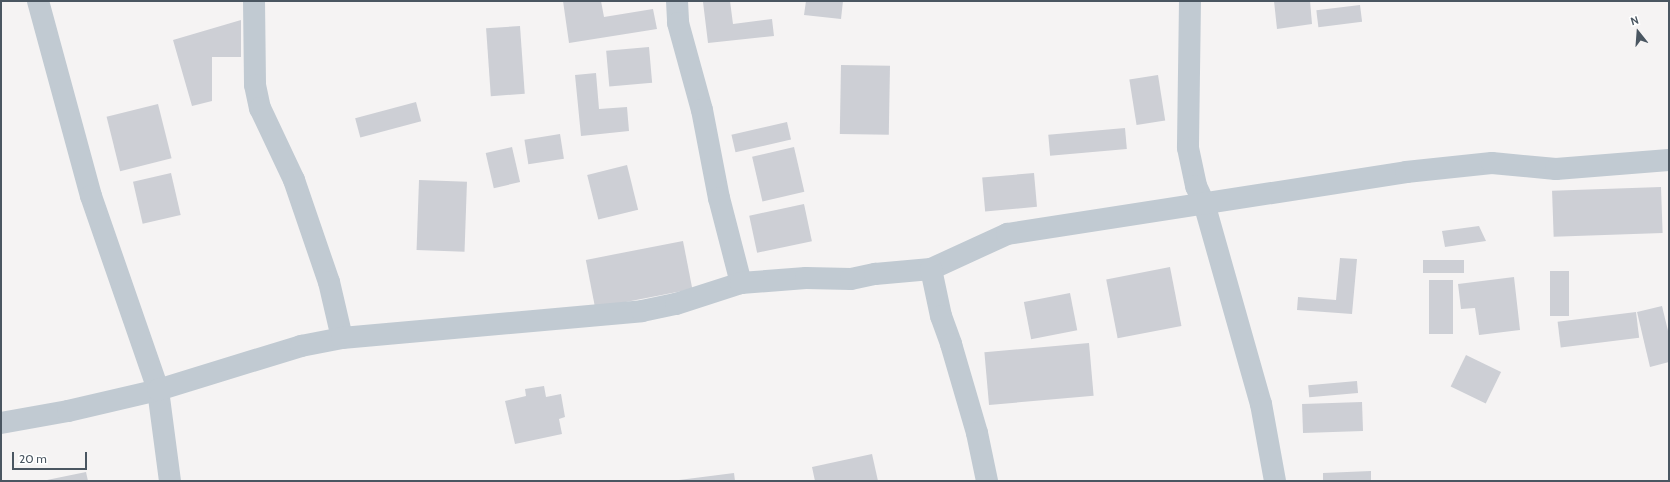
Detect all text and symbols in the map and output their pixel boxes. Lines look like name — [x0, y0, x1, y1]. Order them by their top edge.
north arrow — [1618, 12, 1658, 52]
text: N — [1629, 13, 1640, 28]
scale bar — [14, 444, 89, 470]
text: 20 m — [19, 451, 47, 466]

